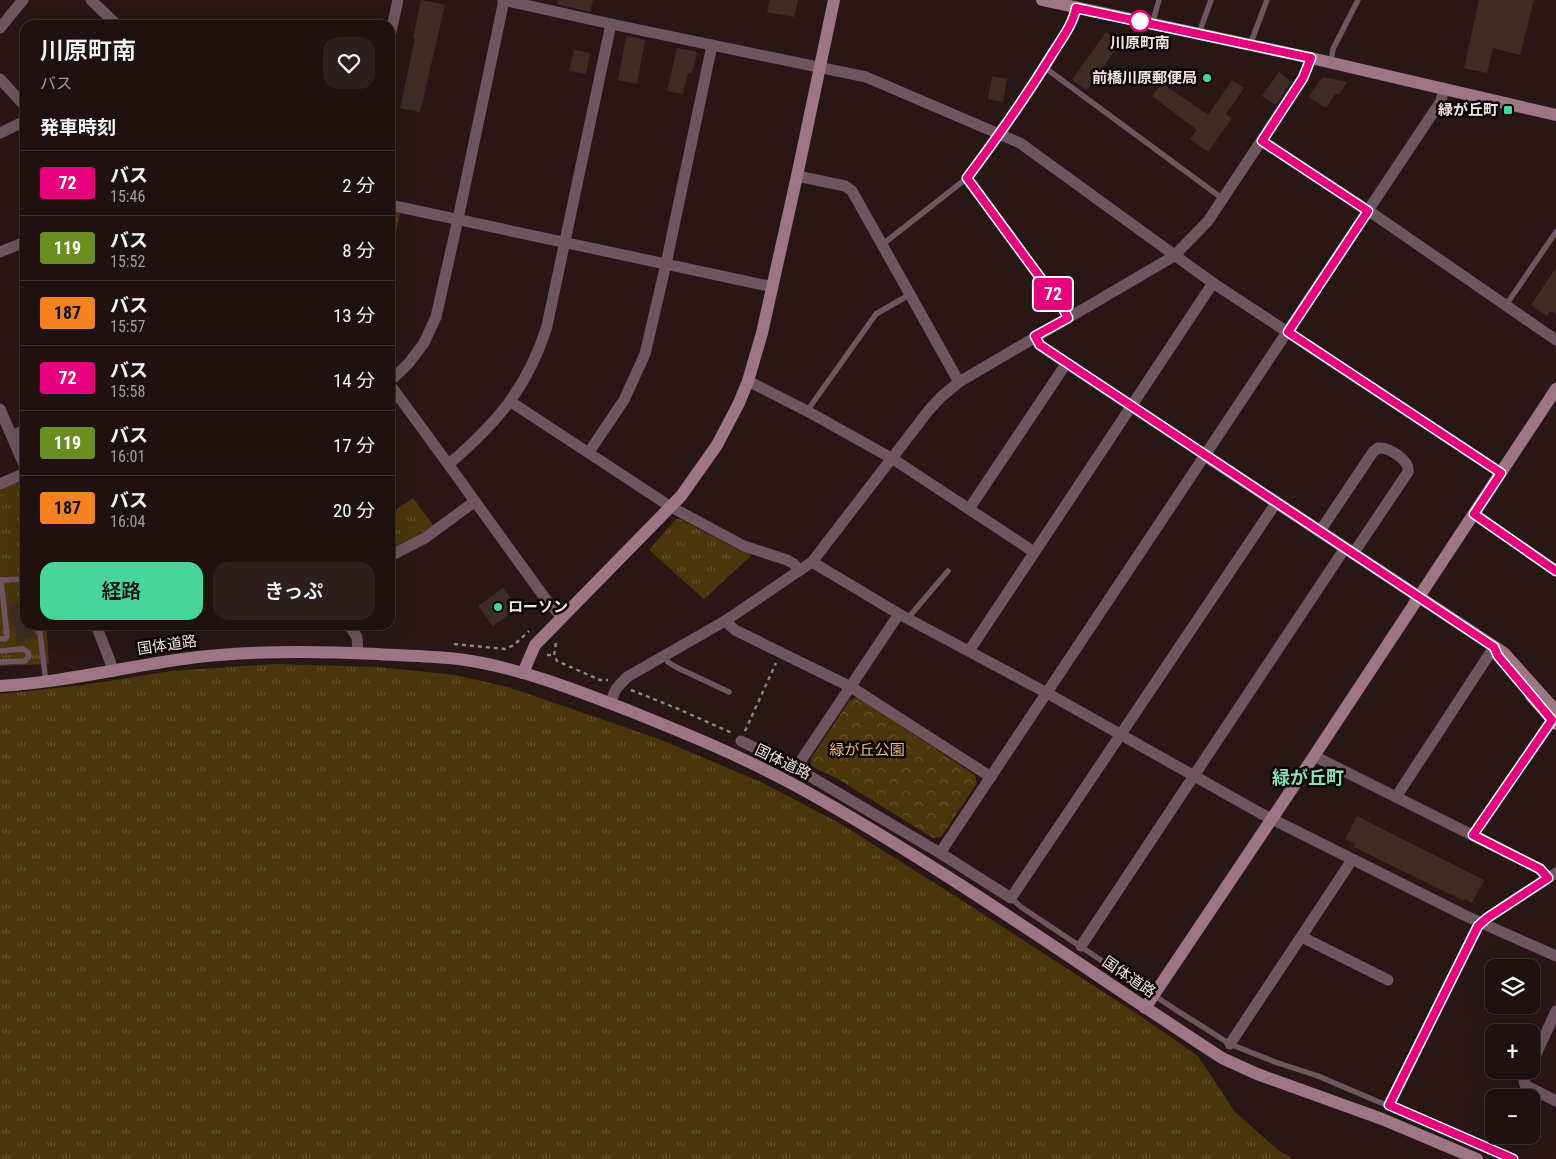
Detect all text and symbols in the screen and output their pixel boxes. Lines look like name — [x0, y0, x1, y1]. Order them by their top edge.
marker: 川原町南 — [1129, 10, 1151, 32]
place label: 川原町南 — [1110, 34, 1170, 52]
text: 川原町南 — [40, 37, 136, 65]
button: heart — [323, 37, 375, 89]
place label: 前橋川原郵便局 — [1092, 69, 1197, 87]
marker: 前橋川原郵便局 — [1201, 72, 1213, 84]
text: バス — [40, 74, 72, 93]
place label: 緑が丘町 — [1438, 101, 1498, 119]
marker: 緑が丘町 — [1502, 104, 1514, 116]
text: 発車時刻 — [40, 116, 116, 139]
text: バス — [110, 164, 148, 187]
text: 72 — [58, 172, 77, 193]
text: 2 分 — [342, 174, 375, 197]
text: 15:46 — [110, 187, 145, 206]
text: バス — [110, 229, 148, 252]
text: 119 — [54, 237, 81, 258]
text: 8 分 — [342, 239, 375, 262]
text: 15:52 — [110, 252, 145, 271]
line badge: 72 — [1030, 278, 1076, 310]
text: 72 — [1044, 283, 1062, 304]
text: バス — [110, 294, 148, 317]
text: 187 — [54, 302, 81, 323]
text: 13 分 — [333, 304, 375, 327]
text: 15:57 — [110, 317, 145, 336]
text: バス — [110, 359, 148, 382]
text: 72 — [58, 367, 77, 388]
text: 14 分 — [333, 369, 375, 392]
text: 15:58 — [110, 382, 145, 401]
text: バス — [110, 424, 148, 447]
text: 119 — [54, 432, 81, 453]
text: 17 分 — [333, 434, 375, 457]
text: 16:01 — [110, 447, 145, 466]
text: バス — [110, 489, 148, 512]
text: 187 — [54, 497, 81, 518]
text: 20 分 — [333, 499, 375, 522]
text: 16:04 — [110, 512, 145, 531]
button: 経路 — [40, 562, 203, 620]
button: きっぷ — [213, 562, 375, 620]
place label: ローソン — [508, 598, 568, 616]
marker: ローソン — [492, 601, 504, 613]
street label: 国体道路 — [136, 632, 198, 658]
street label: 国体道路 — [752, 741, 814, 783]
park label: 緑が丘公園 — [829, 741, 905, 759]
district label: 緑が丘町 — [1272, 767, 1344, 788]
street label: 国体道路 — [1099, 953, 1159, 1001]
map controls — [1485, 959, 1540, 1144]
button: layers — [1485, 959, 1540, 1014]
button: + — [1485, 1024, 1540, 1079]
button: − — [1485, 1089, 1540, 1144]

